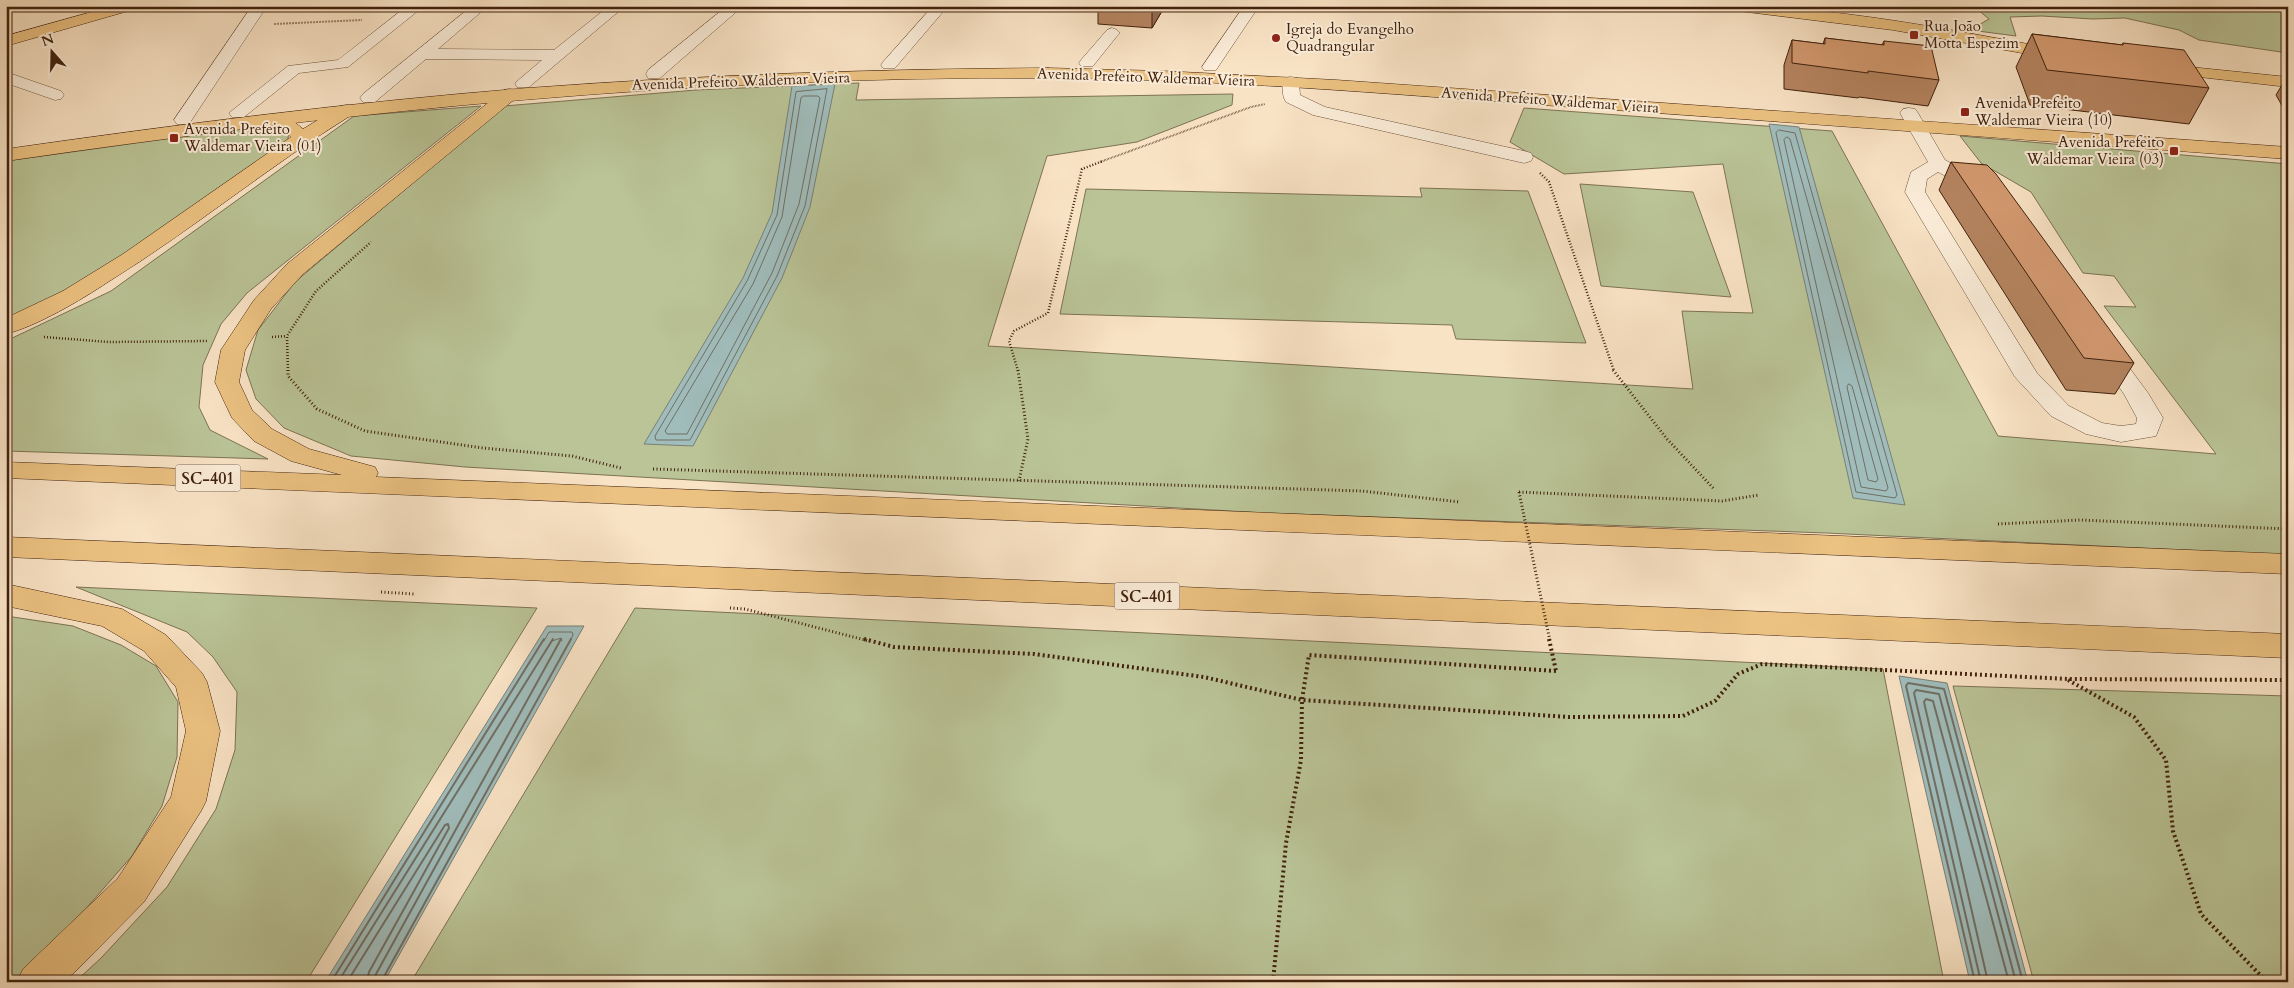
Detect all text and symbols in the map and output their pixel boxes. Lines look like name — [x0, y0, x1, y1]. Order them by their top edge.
place label: Rua João Motta Espezim — [1924, 16, 2019, 53]
place label: Igreja do Evangelho Quadrangular — [1286, 19, 1414, 56]
north arrow — [28, 28, 78, 78]
text: N — [39, 29, 57, 51]
marker: Rua João Motta Espezim — [1908, 29, 1920, 41]
marker: Igreja do Evangelho Quadrangular — [1270, 32, 1282, 44]
street label: Avenida Prefeito Waldemar Vieira — [1036, 63, 1256, 91]
street label: Avenida Prefeito Waldemar Vieira — [631, 67, 851, 95]
street label: Avenida Prefeito Waldemar Vieira — [1440, 82, 1660, 118]
place label: Avenida Prefeito Waldemar Vieira (10) — [1974, 93, 2112, 130]
marker: Avenida Prefeito Waldemar Vieira (10) — [1959, 106, 1971, 118]
place label: Avenida Prefeito Waldemar Vieira (01) — [183, 119, 321, 156]
marker: Avenida Prefeito Waldemar Vieira (01) — [168, 132, 180, 144]
place label: Avenida Prefeito Waldemar Vieira (03) — [2026, 132, 2164, 169]
marker: Avenida Prefeito Waldemar Vieira (03) — [2168, 145, 2180, 157]
road number: SC-401 — [176, 464, 240, 492]
road number: SC-401 — [1114, 582, 1180, 610]

